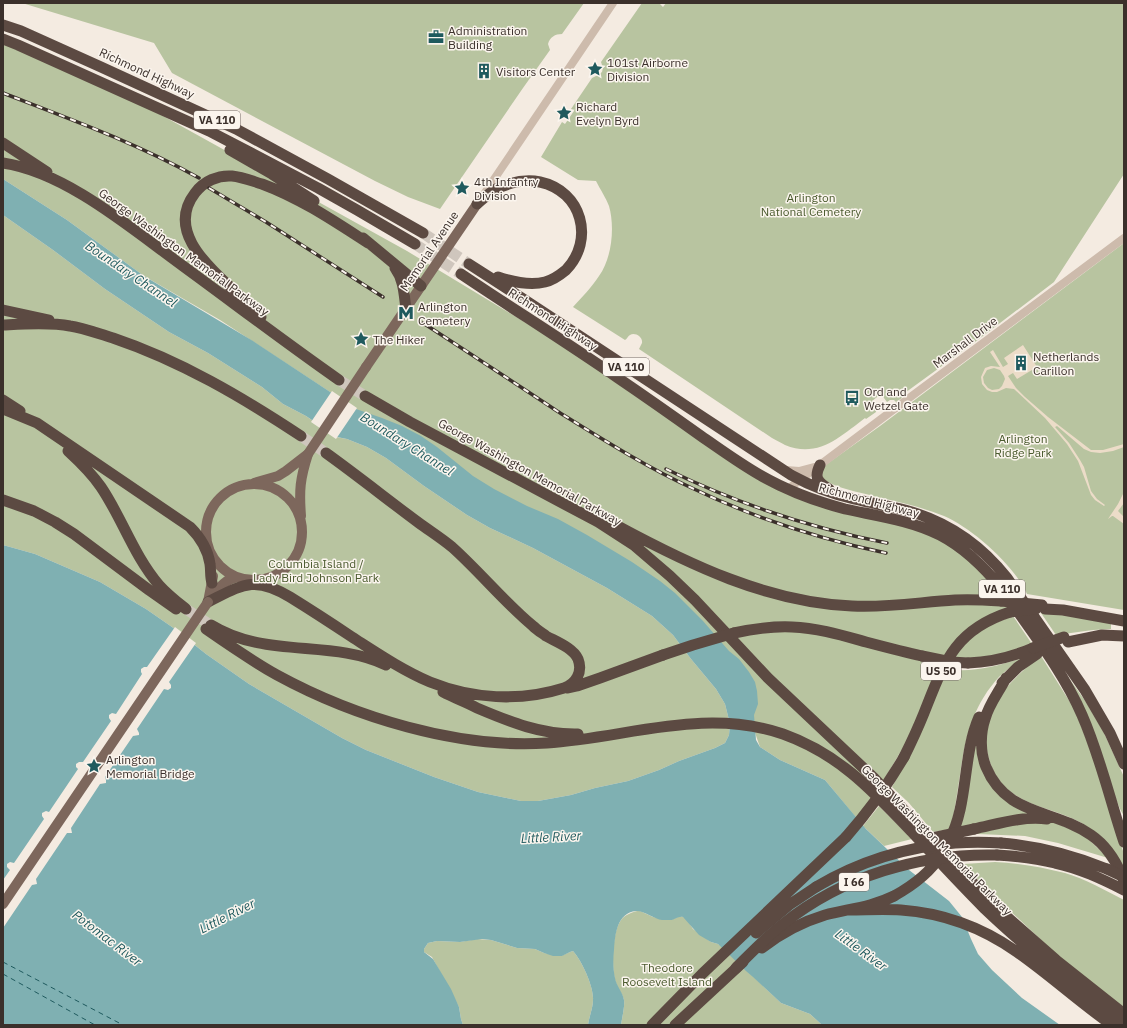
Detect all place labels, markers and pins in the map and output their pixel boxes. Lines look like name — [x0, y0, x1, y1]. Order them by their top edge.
place label: Administration Building — [448, 23, 527, 52]
office icon: Administration Building — [427, 28, 445, 46]
place label: 101st Airborne Division — [607, 55, 688, 84]
place icon: 101st Airborne Division — [586, 60, 604, 78]
building icon: Visitors Center — [475, 62, 493, 80]
place label: Visitors Center — [496, 64, 576, 79]
place label: Richard Evelyn Byrd — [576, 99, 639, 128]
place icon: Richard Evelyn Byrd — [555, 104, 573, 122]
place label: 4th Infantry Division — [474, 174, 539, 203]
place icon: 4th Infantry Division — [453, 179, 471, 197]
place label: Arlington Cemetery — [418, 299, 470, 328]
metro station icon: Arlington Cemetery — [397, 304, 415, 322]
place icon: The Hiker — [352, 330, 370, 348]
place label: The Hiker — [373, 332, 425, 347]
place label: Netherlands Carillon — [1033, 349, 1100, 378]
building icon: Netherlands Carillon — [1012, 354, 1030, 372]
place label: Ord and Wetzel Gate — [864, 384, 929, 413]
bus stop icon: Ord and Wetzel Gate — [843, 389, 861, 407]
place label: Arlington Memorial Bridge — [106, 752, 195, 781]
place icon: Arlington Memorial Bridge — [85, 757, 103, 775]

